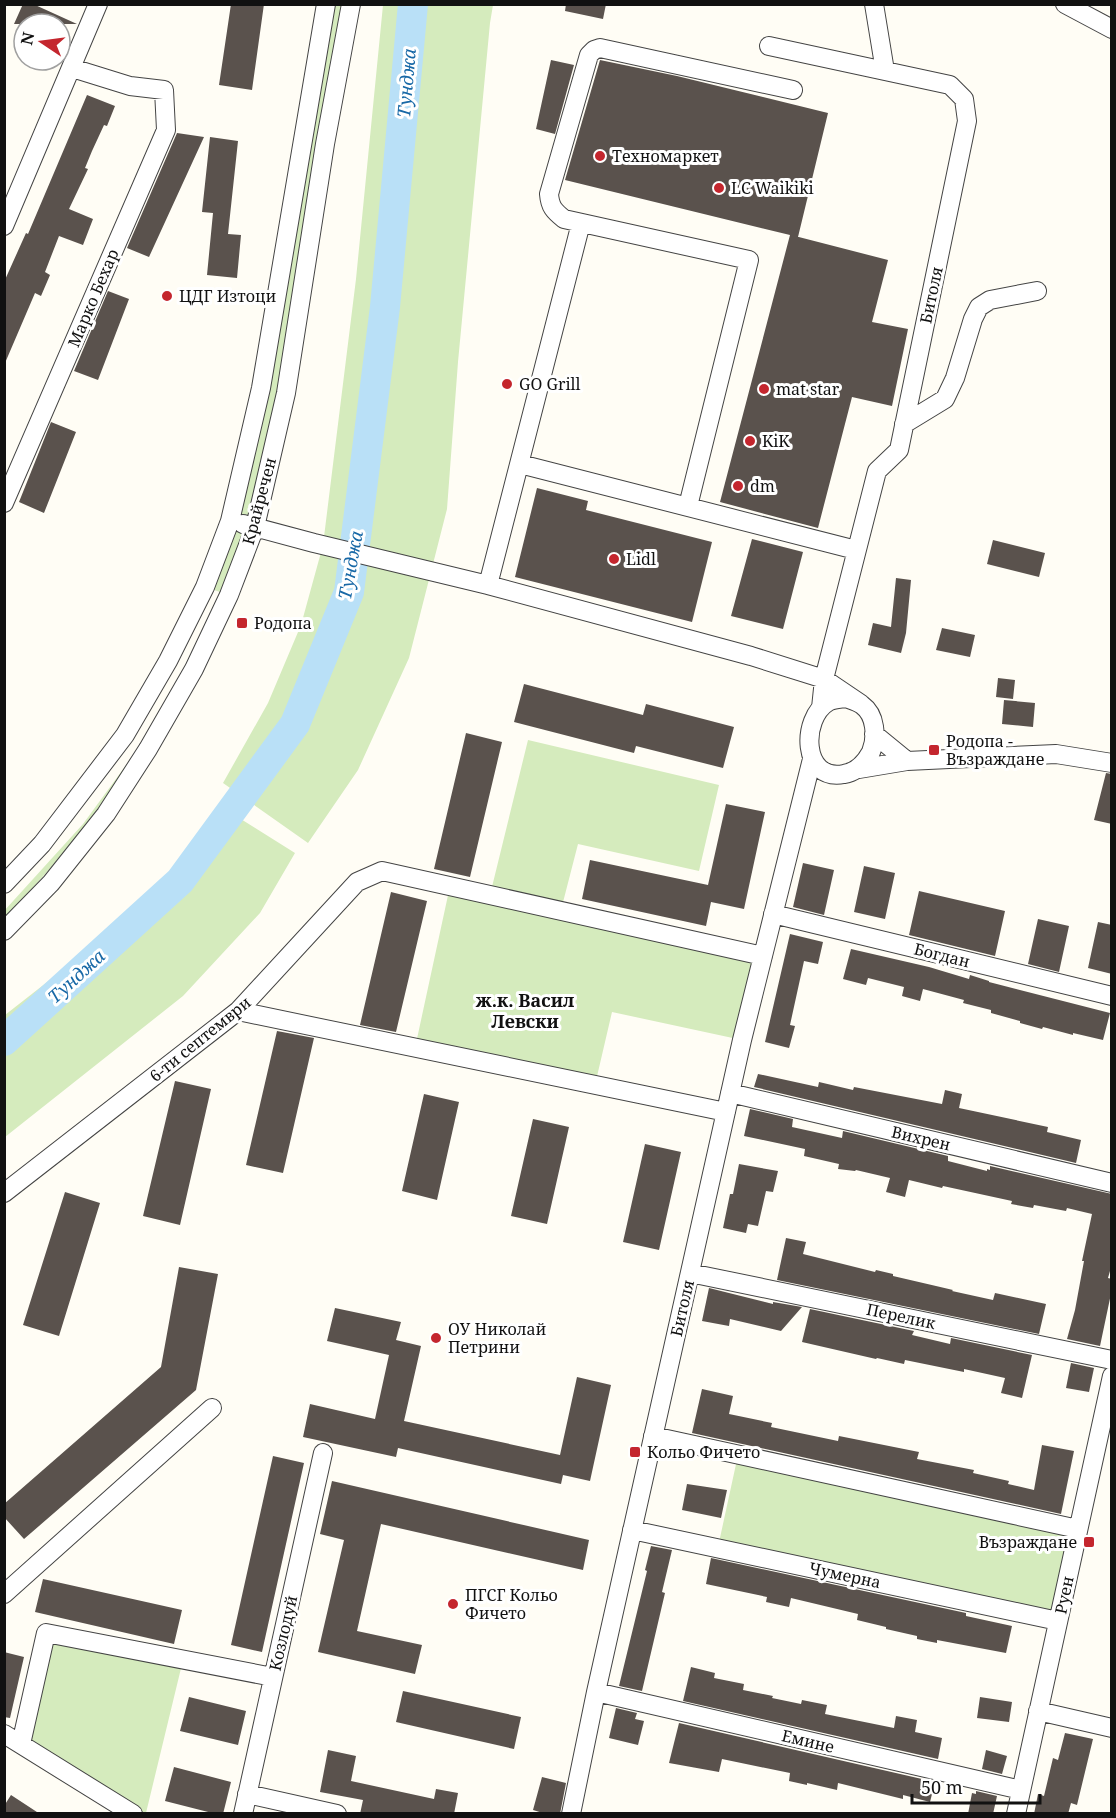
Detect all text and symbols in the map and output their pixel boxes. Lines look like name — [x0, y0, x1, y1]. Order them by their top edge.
north arrow — [12, 12, 72, 72]
text: N — [15, 30, 40, 47]
water label: Тунджа — [391, 47, 421, 119]
place label: Техномаркет — [612, 145, 719, 167]
marker: Техномаркет — [593, 149, 607, 163]
place label: LC Waikiki — [731, 177, 814, 199]
marker: LC Waikiki — [712, 181, 726, 195]
street label: Марко Бехар — [62, 246, 124, 350]
street label: Битоля — [914, 265, 948, 325]
place label: ЦДГ Изтоци — [179, 285, 276, 307]
marker: ЦДГ Изтоци — [160, 289, 174, 303]
place label: GO Grill — [519, 373, 580, 395]
marker: GO Grill — [500, 377, 514, 391]
place label: mat star — [776, 378, 840, 400]
marker: mat star — [757, 382, 771, 396]
place label: KiK — [762, 430, 790, 452]
marker: KiK — [743, 434, 757, 448]
street label: Крайречен — [237, 455, 281, 547]
place label: dm — [750, 475, 775, 497]
marker: dm — [731, 479, 745, 493]
water label: Тунджа — [332, 529, 368, 601]
place label: Lidl — [626, 548, 656, 570]
marker: Lidl — [607, 552, 621, 566]
place label: Родопа — [254, 612, 312, 634]
marker: Родопа — [235, 616, 249, 630]
place label: Родопа - Възраждане — [946, 730, 1044, 770]
marker: Родопа - Възраждане — [927, 743, 941, 757]
street label: Богдан — [912, 937, 972, 973]
water label: Тунджа — [42, 944, 110, 1008]
district label: ж.к. Васил Левски — [476, 988, 574, 1033]
street label: 6-ти септември — [145, 991, 255, 1087]
street label: Вихрен — [889, 1121, 953, 1156]
street label: Битоля — [665, 1277, 699, 1339]
street label: Перелик — [864, 1298, 938, 1334]
place label: ОУ Николай Петрини — [448, 1318, 547, 1358]
marker: ОУ Николай Петрини — [429, 1331, 443, 1345]
place label: Кольо Фичето — [647, 1441, 760, 1463]
marker: Кольо Фичето — [628, 1445, 642, 1459]
place label: Възраждане — [979, 1531, 1077, 1553]
marker: Възраждане — [1082, 1535, 1096, 1549]
street label: Чумерна — [807, 1557, 883, 1593]
street label: Руен — [1049, 1574, 1079, 1616]
place label: ПГСГ Кольо Фичето — [465, 1584, 558, 1624]
street label: Козлодуй — [264, 1593, 302, 1673]
marker: ПГСГ Кольо Фичето — [446, 1597, 460, 1611]
street label: Емине — [780, 1724, 836, 1758]
scale bar — [912, 1767, 1040, 1805]
text: 50 m — [921, 1775, 963, 1799]

